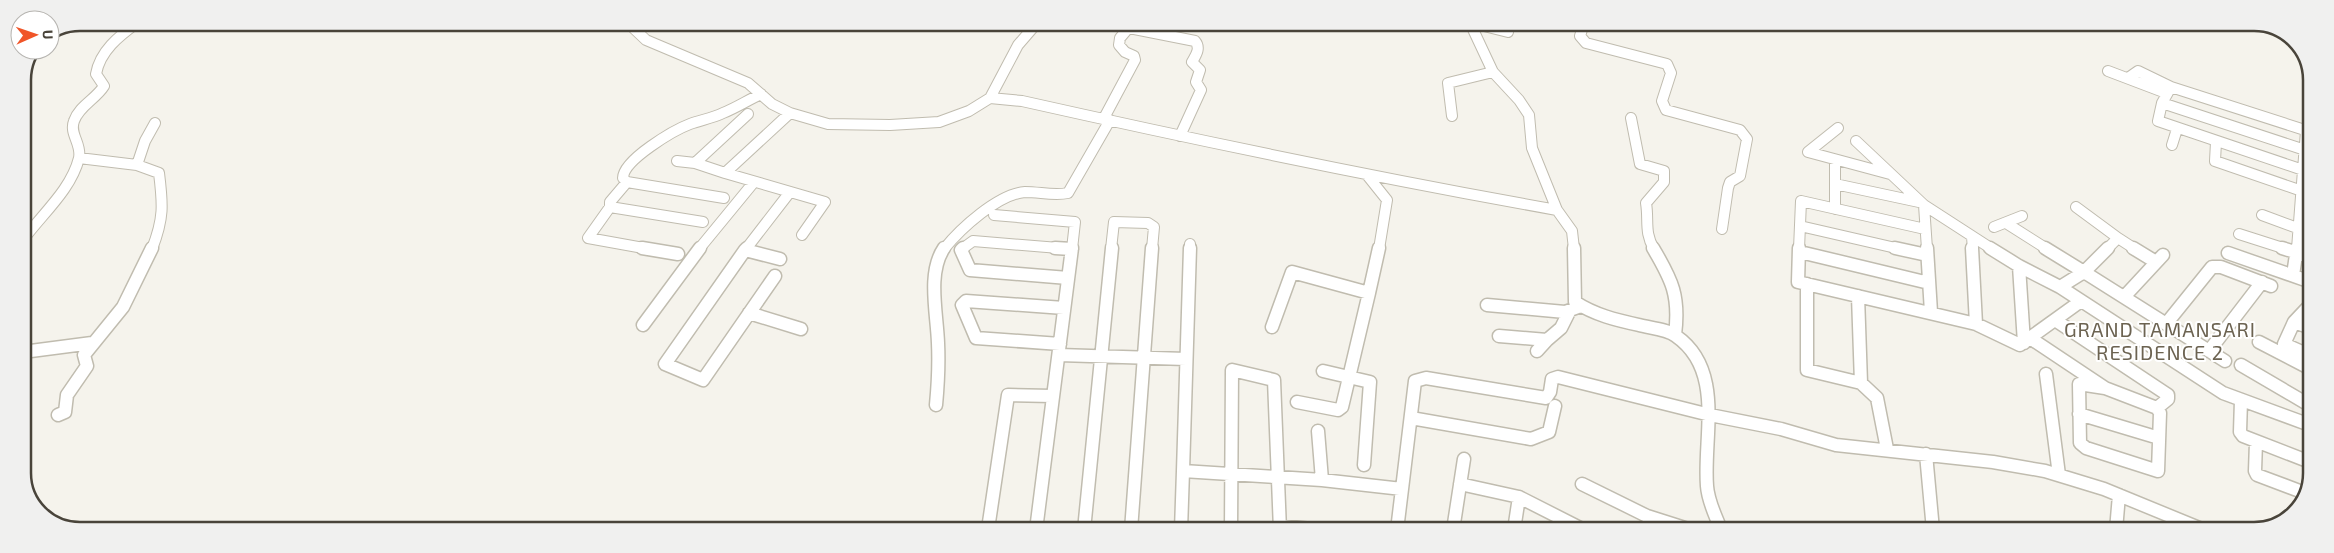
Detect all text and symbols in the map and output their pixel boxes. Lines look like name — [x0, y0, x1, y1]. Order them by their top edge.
north arrow — [10, 10, 60, 60]
text: U — [40, 29, 57, 40]
district label: GRAND TAMANSARI RESIDENCE 2 — [2064, 317, 2256, 364]

